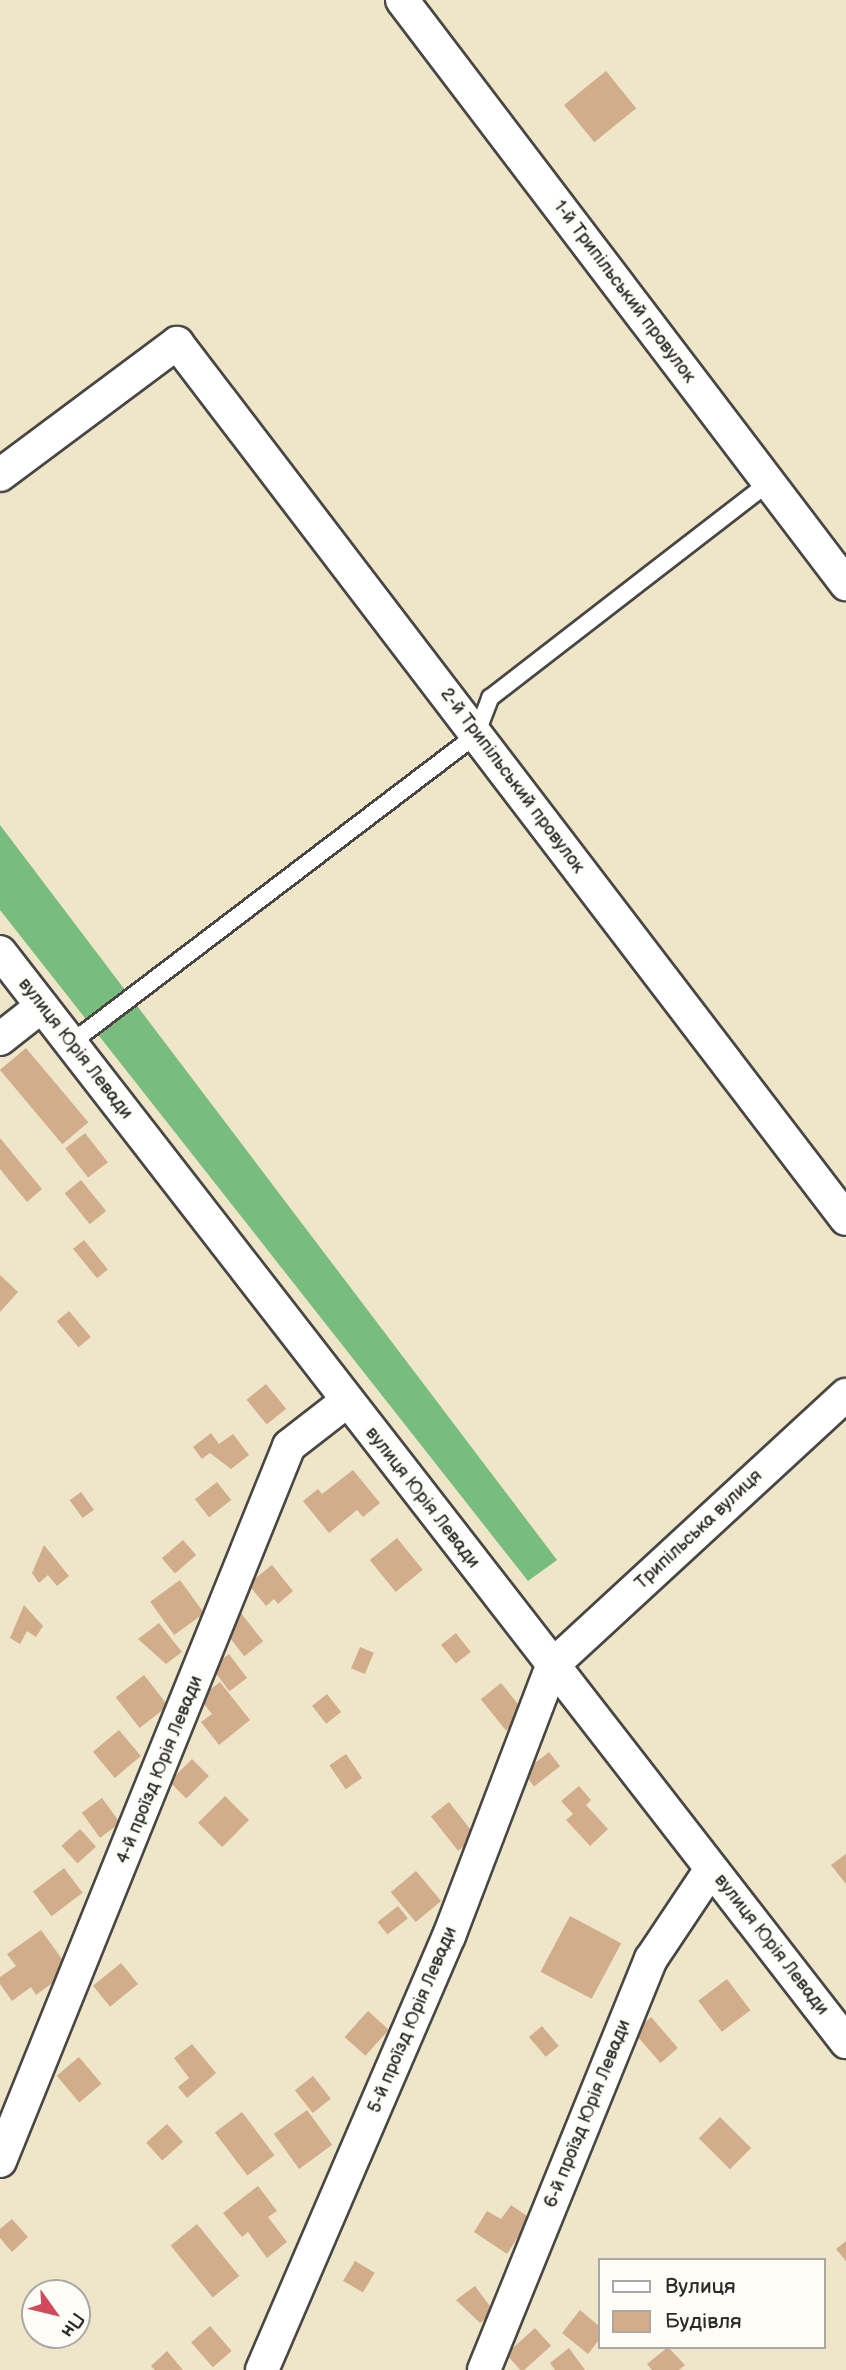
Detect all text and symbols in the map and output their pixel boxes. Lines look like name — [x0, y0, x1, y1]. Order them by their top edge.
street label: 1-й Трипільський провулок — [548, 197, 700, 387]
street label: 2-й Трипільський провулок — [435, 684, 589, 878]
street label: вулиця Юрія Левади — [13, 974, 137, 1124]
street label: вулиця Юрія Левади — [360, 1423, 484, 1573]
street label: Трипільська вулиця — [631, 1466, 767, 1594]
street label: 4-й проїзд Юрія Левади — [112, 1673, 208, 1867]
street label: вулиця Юрія Левади — [709, 1870, 833, 2020]
street label: 5-й проїзд Юрія Левади — [364, 1924, 462, 2116]
street label: 6-й проїзд Юрія Левади — [540, 2017, 636, 2211]
legend — [598, 2258, 825, 2349]
text: Вулиця — [665, 2274, 736, 2299]
north arrow — [21, 2279, 91, 2349]
text: Пн — [56, 2308, 89, 2342]
text: Будівля — [665, 2309, 742, 2334]

